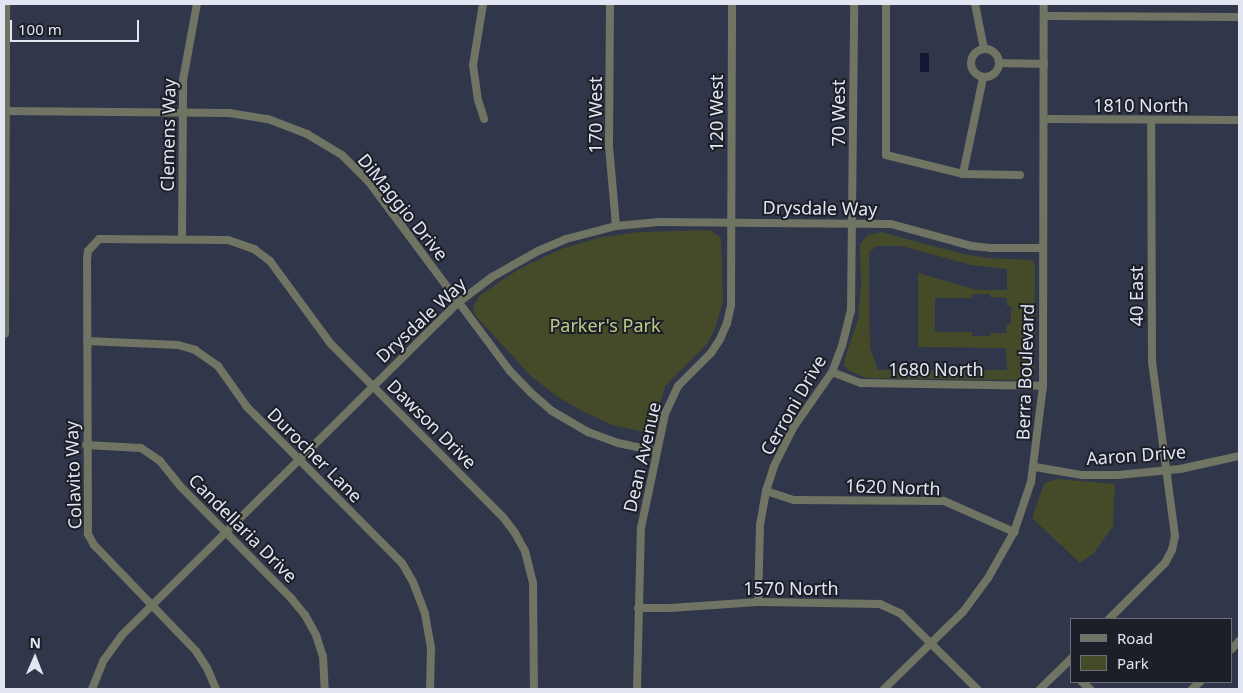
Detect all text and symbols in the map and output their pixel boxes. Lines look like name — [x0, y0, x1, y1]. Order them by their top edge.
scale bar — [12, 10, 141, 42]
text: 100 m — [18, 19, 62, 39]
street label: 120 West — [705, 74, 727, 152]
street label: 170 West — [584, 76, 606, 154]
street label: Clemens Way — [156, 78, 180, 192]
street label: 70 West — [827, 80, 849, 146]
street label: 1810 North — [1093, 94, 1189, 116]
street label: DiMaggio Drive — [353, 149, 453, 265]
street label: Drysdale Way — [762, 196, 878, 220]
street label: 40 East — [1125, 266, 1147, 326]
street label: Drysdale Way — [372, 273, 470, 367]
street label: Berra Boulevard — [1012, 303, 1038, 441]
park label: Parker's Park — [549, 314, 661, 336]
street label: Cerroni Drive — [756, 351, 830, 459]
street label: 1680 North — [888, 358, 984, 380]
street label: Dawson Drive — [383, 375, 481, 473]
street label: Dean Avenue — [619, 400, 665, 514]
street label: Durocher Lane — [263, 403, 367, 507]
street label: Colavito Way — [60, 420, 86, 530]
street label: Aaron Drive — [1085, 441, 1187, 469]
street label: Candellaria Drive — [184, 469, 302, 587]
street label: 1620 North — [845, 475, 941, 499]
street label: 1570 North — [743, 577, 839, 599]
legend — [1070, 618, 1233, 683]
text: Road — [1117, 628, 1153, 648]
north arrow — [10, 633, 60, 683]
text: N — [29, 633, 41, 652]
text: Park — [1117, 653, 1149, 673]

